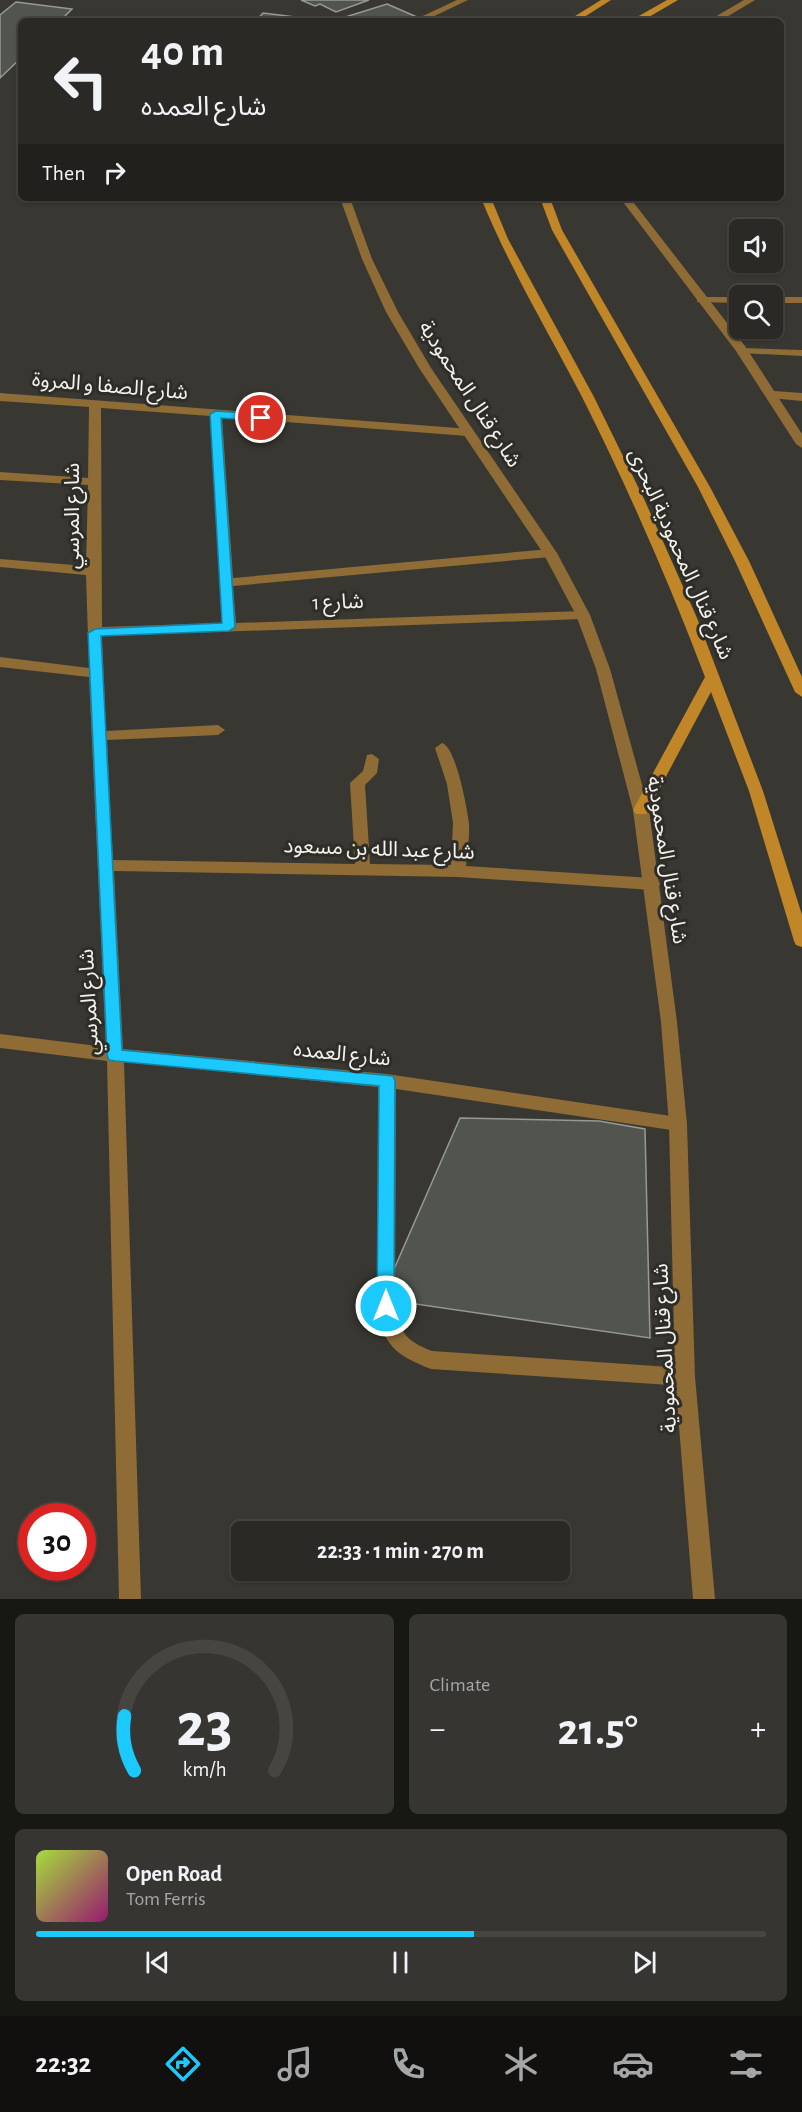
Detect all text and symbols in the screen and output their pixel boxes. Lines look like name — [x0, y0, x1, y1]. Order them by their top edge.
text: 40 m — [141, 31, 224, 73]
icon: left — [42, 42, 120, 120]
text: شارع العمده — [141, 93, 267, 120]
icon: right — [98, 156, 131, 189]
text: Then — [42, 162, 86, 184]
map controls — [729, 219, 783, 339]
button: sound — [729, 219, 783, 273]
button: search — [729, 285, 783, 339]
street label: شارع قنال المحمودية — [412, 317, 525, 473]
street label: شارع الصفا و المروة — [31, 369, 189, 407]
pin — [235, 392, 286, 443]
icon: arrive — [244, 401, 277, 434]
street label: شارع قنال المحمودية البحرى — [621, 445, 737, 664]
street label: شارع المرسي — [62, 463, 87, 569]
street label: شارع 1 — [312, 591, 364, 617]
street label: شارع قنال المحمودية — [639, 775, 691, 946]
street label: شارع عبد الله بن مسعود — [283, 835, 475, 867]
street label: شارع المرسي — [76, 948, 107, 1056]
street label: شارع العمده — [292, 1038, 392, 1074]
street label: شارع قنال المحمودية — [650, 1263, 684, 1433]
position arrow — [354, 1274, 418, 1338]
speed limit sign: 30 — [18, 1503, 96, 1581]
text: 22:33 · 1 min · 270 m — [317, 1540, 484, 1562]
text: Climate — [430, 1675, 490, 1695]
text: 23 — [176, 1695, 232, 1757]
text: 21.5° — [558, 1708, 638, 1753]
text: − — [430, 1713, 445, 1746]
text: + — [750, 1713, 766, 1746]
text: km/h — [182, 1759, 226, 1780]
text: Open Road — [126, 1863, 222, 1885]
text: Tom Ferris — [126, 1889, 206, 1909]
icon: previous — [141, 1946, 174, 1979]
icon: pause — [384, 1946, 417, 1979]
icon: next — [628, 1946, 661, 1979]
icon: directions — [162, 2043, 204, 2085]
icon: music — [274, 2043, 316, 2085]
icon: phone — [387, 2043, 429, 2085]
icon: climate — [500, 2043, 542, 2085]
icon: car — [612, 2043, 654, 2085]
icon: filters — [725, 2043, 767, 2085]
text: 22:32 — [35, 2050, 91, 2077]

